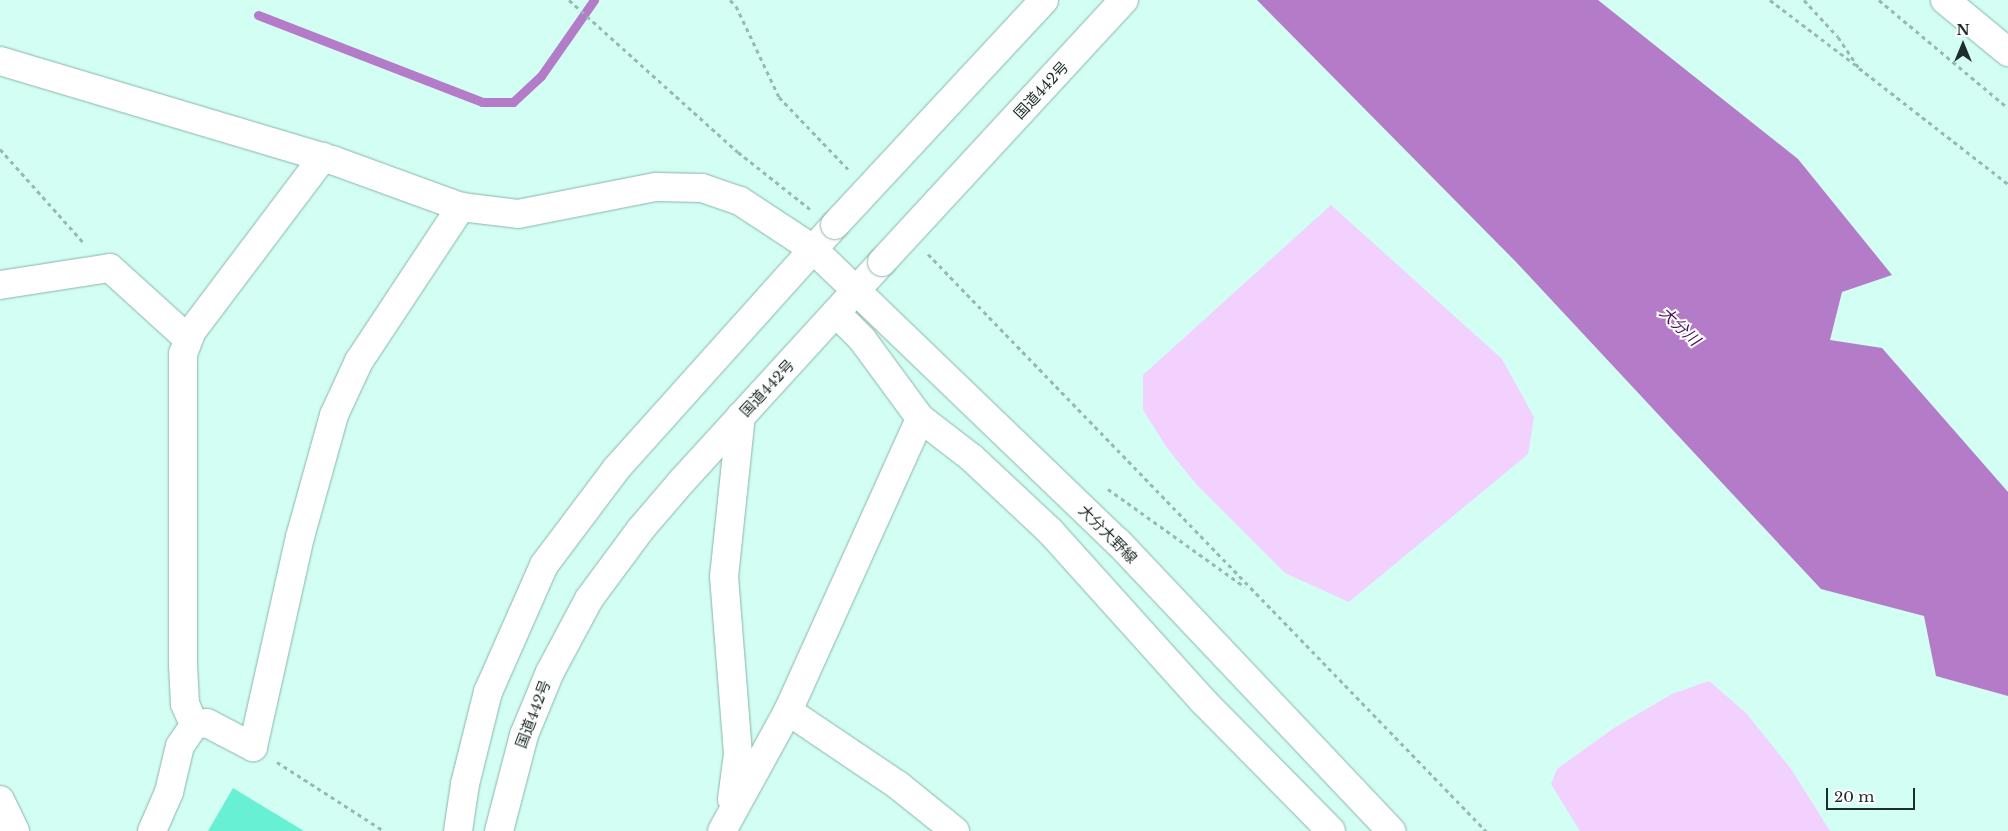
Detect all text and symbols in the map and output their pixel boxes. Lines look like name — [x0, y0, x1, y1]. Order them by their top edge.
north arrow — [1938, 20, 1988, 70]
text: N — [1956, 21, 1970, 39]
street label: 国道442号 — [1010, 58, 1072, 122]
water label: 大分川 — [1656, 303, 1704, 349]
street label: 国道442号 — [736, 356, 798, 420]
street label: 大分大野線 — [1075, 501, 1141, 567]
street label: 国道442号 — [512, 677, 554, 751]
scale bar — [1828, 778, 1917, 810]
text: 20 m — [1834, 787, 1874, 806]

